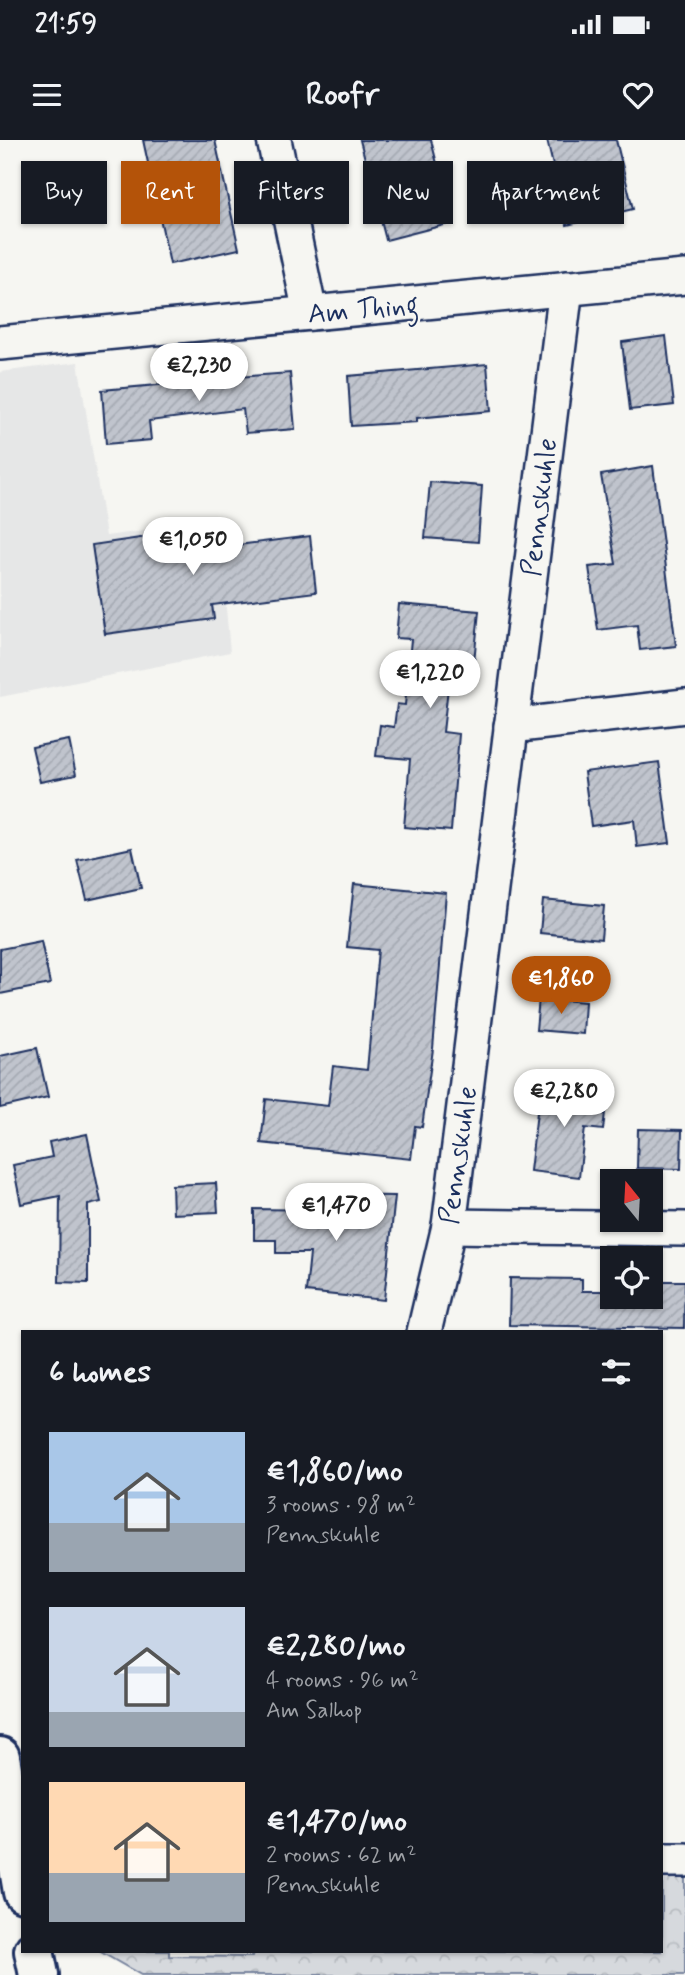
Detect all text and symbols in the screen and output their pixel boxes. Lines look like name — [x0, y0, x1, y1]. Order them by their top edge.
text: 21:59 — [35, 8, 97, 42]
text: Roofr — [306, 74, 379, 116]
icon: menu — [28, 76, 66, 114]
icon: heart — [619, 76, 657, 114]
chip: Buy — [21, 161, 107, 224]
chip: Rent — [121, 161, 220, 224]
chip: Filters — [234, 161, 349, 224]
chip: New — [363, 161, 453, 224]
chip: Apartment — [467, 161, 624, 224]
street label: Am Thing — [306, 287, 420, 337]
pin: €2,230 — [142, 344, 256, 403]
text: €2,230 — [166, 351, 232, 381]
street label: Pennskuhle — [514, 436, 567, 579]
pin: €1,050 — [136, 518, 250, 577]
text: €1,050 — [158, 525, 228, 555]
pin: €1,220 — [373, 650, 487, 710]
text: €1,220 — [395, 658, 465, 688]
pin: €1,860 — [504, 956, 618, 1016]
text: €1,860 — [528, 964, 594, 994]
pin: €2,280 — [507, 1070, 621, 1129]
text: €2,280 — [530, 1077, 598, 1107]
street label: Pennskuhle — [431, 1084, 487, 1227]
north arrow — [600, 1169, 663, 1232]
map controls — [600, 1169, 663, 1309]
pin: €1,470 — [279, 1184, 393, 1243]
text: €1,470 — [301, 1191, 371, 1221]
button: locate — [600, 1246, 663, 1309]
text: 6 homes — [49, 1353, 151, 1392]
icon: filters — [597, 1353, 635, 1391]
text: €1,860/mo — [266, 1452, 403, 1491]
icon: home — [105, 1460, 189, 1544]
text: 3 rooms · 98 m² — [266, 1491, 416, 1521]
text: Pennskuhle — [266, 1521, 380, 1551]
text: €2,280/mo — [266, 1627, 405, 1666]
icon: home — [105, 1635, 189, 1719]
text: 4 rooms · 96 m² — [266, 1666, 419, 1696]
text: Am Salhop — [266, 1696, 363, 1726]
text: €1,470/mo — [266, 1802, 407, 1841]
icon: home — [105, 1810, 189, 1894]
text: 2 rooms · 62 m² — [266, 1841, 417, 1871]
text: Pennskuhle — [266, 1871, 380, 1901]

